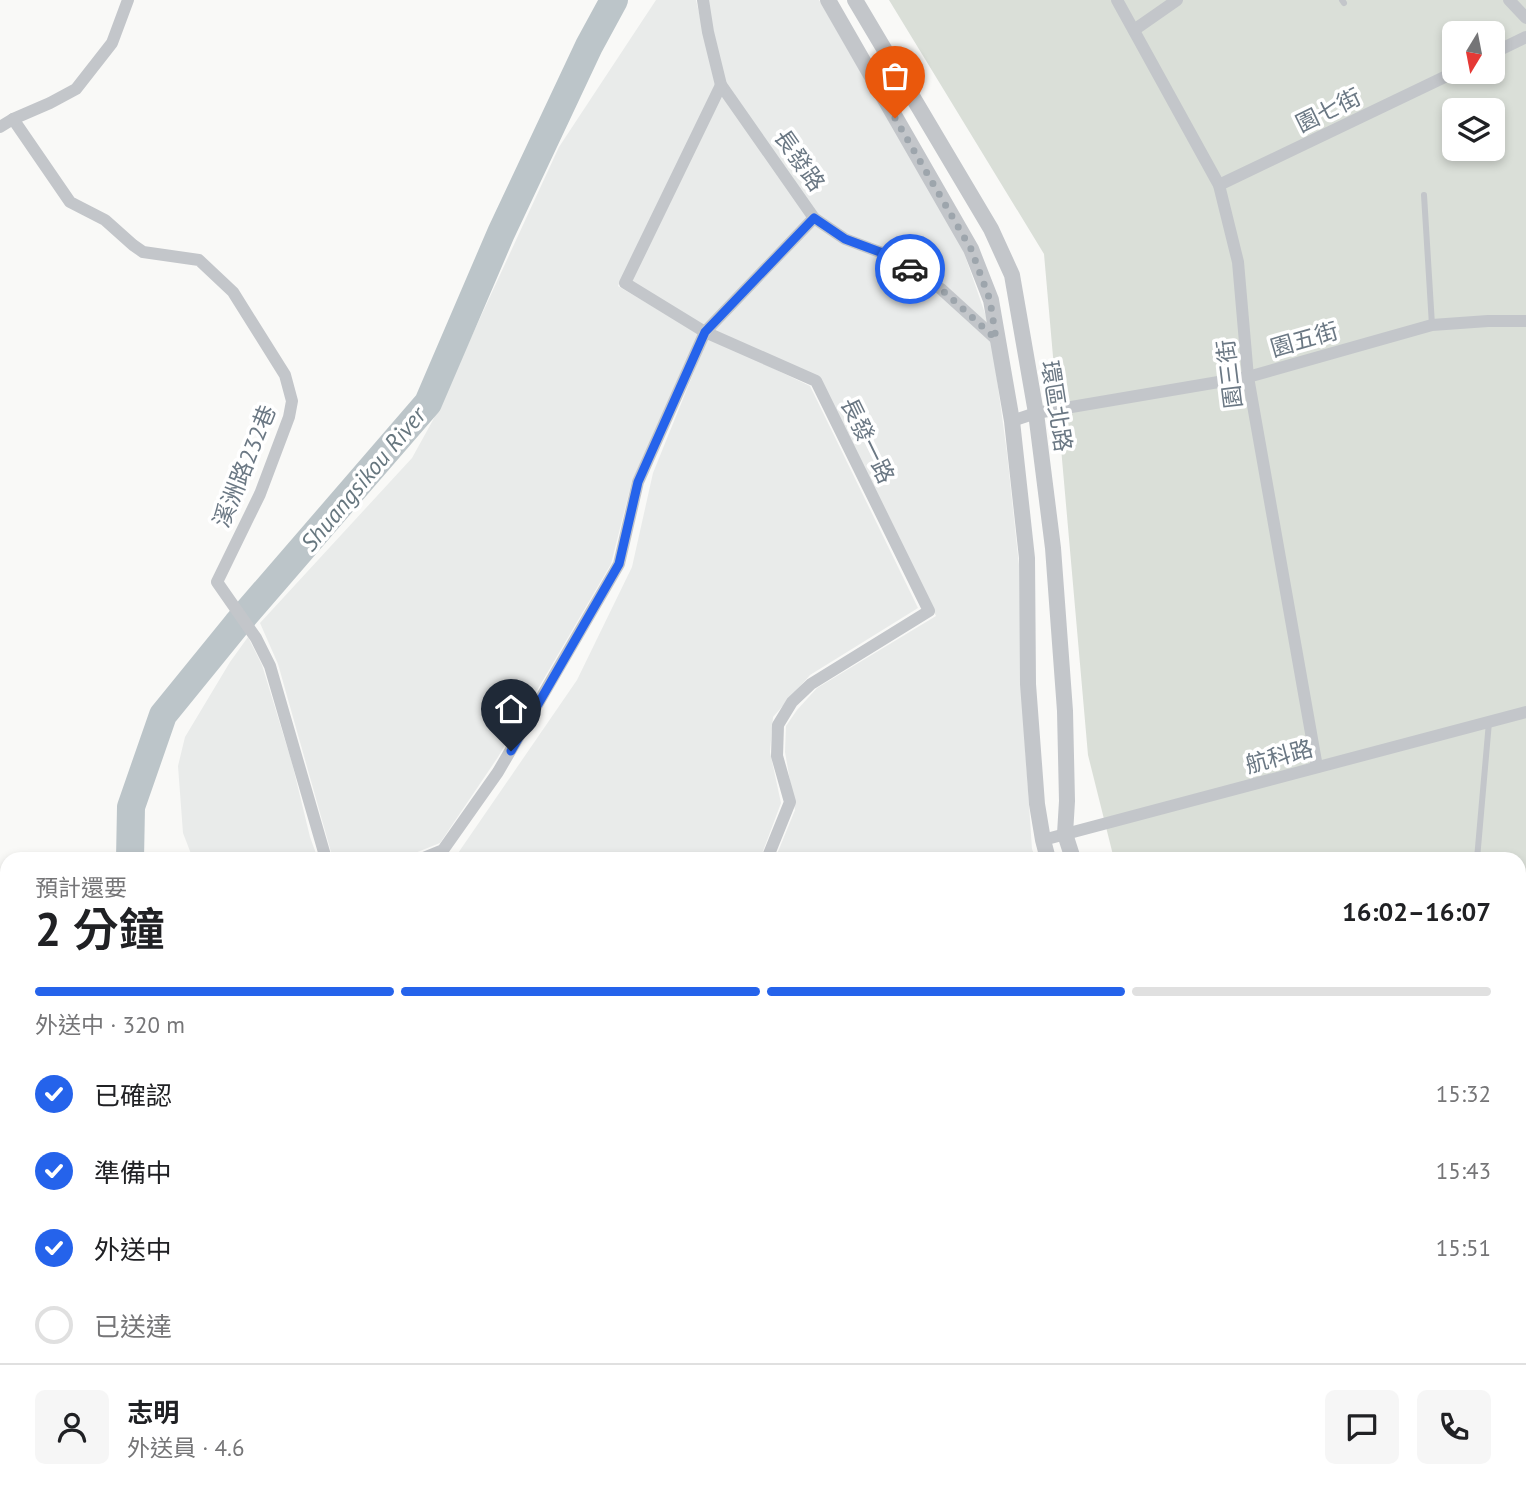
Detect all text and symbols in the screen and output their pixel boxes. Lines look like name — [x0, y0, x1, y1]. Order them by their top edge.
north arrow — [1442, 21, 1505, 84]
map controls — [1442, 21, 1505, 161]
pin — [865, 46, 925, 118]
icon: bag — [876, 57, 914, 95]
street label: 園七街 — [1291, 82, 1365, 138]
button: layers — [1442, 98, 1505, 161]
street label: 長發路 — [768, 123, 832, 197]
courier — [875, 234, 945, 304]
icon: car — [891, 250, 929, 288]
street label: 園五街 — [1267, 316, 1341, 362]
street label: 園三街 — [1210, 338, 1248, 410]
street label: 環區北路 — [1035, 358, 1079, 454]
street label: 長發一路 — [835, 392, 901, 488]
water label: Shuangsikou River — [294, 399, 434, 557]
street label: 溪洲路232巷 — [206, 400, 282, 532]
pin — [481, 679, 541, 751]
icon: home — [492, 690, 530, 728]
street label: 航科路 — [1242, 733, 1316, 779]
text: 預計還要 — [35, 873, 127, 902]
text: 16:02–16:07 — [1342, 895, 1491, 928]
text: 2 分鐘 — [35, 899, 165, 959]
text: 外送中 · 320 m — [35, 1010, 185, 1039]
icon: check — [35, 1075, 73, 1113]
text: 已確認 — [94, 1079, 172, 1112]
text: 15:32 — [1436, 1079, 1491, 1108]
icon: check — [35, 1152, 73, 1190]
text: 準備中 — [94, 1156, 172, 1189]
text: 15:43 — [1436, 1156, 1491, 1185]
icon: check — [35, 1229, 73, 1267]
text: 外送中 — [94, 1233, 172, 1266]
text: 15:51 — [1436, 1233, 1491, 1262]
text: 已送達 — [94, 1310, 172, 1343]
button: person — [35, 1390, 109, 1464]
button: chat — [1325, 1390, 1399, 1464]
button: phone — [1417, 1390, 1491, 1464]
text: 志明 — [127, 1396, 179, 1429]
text: 外送員 · 4.6 — [127, 1433, 244, 1462]

